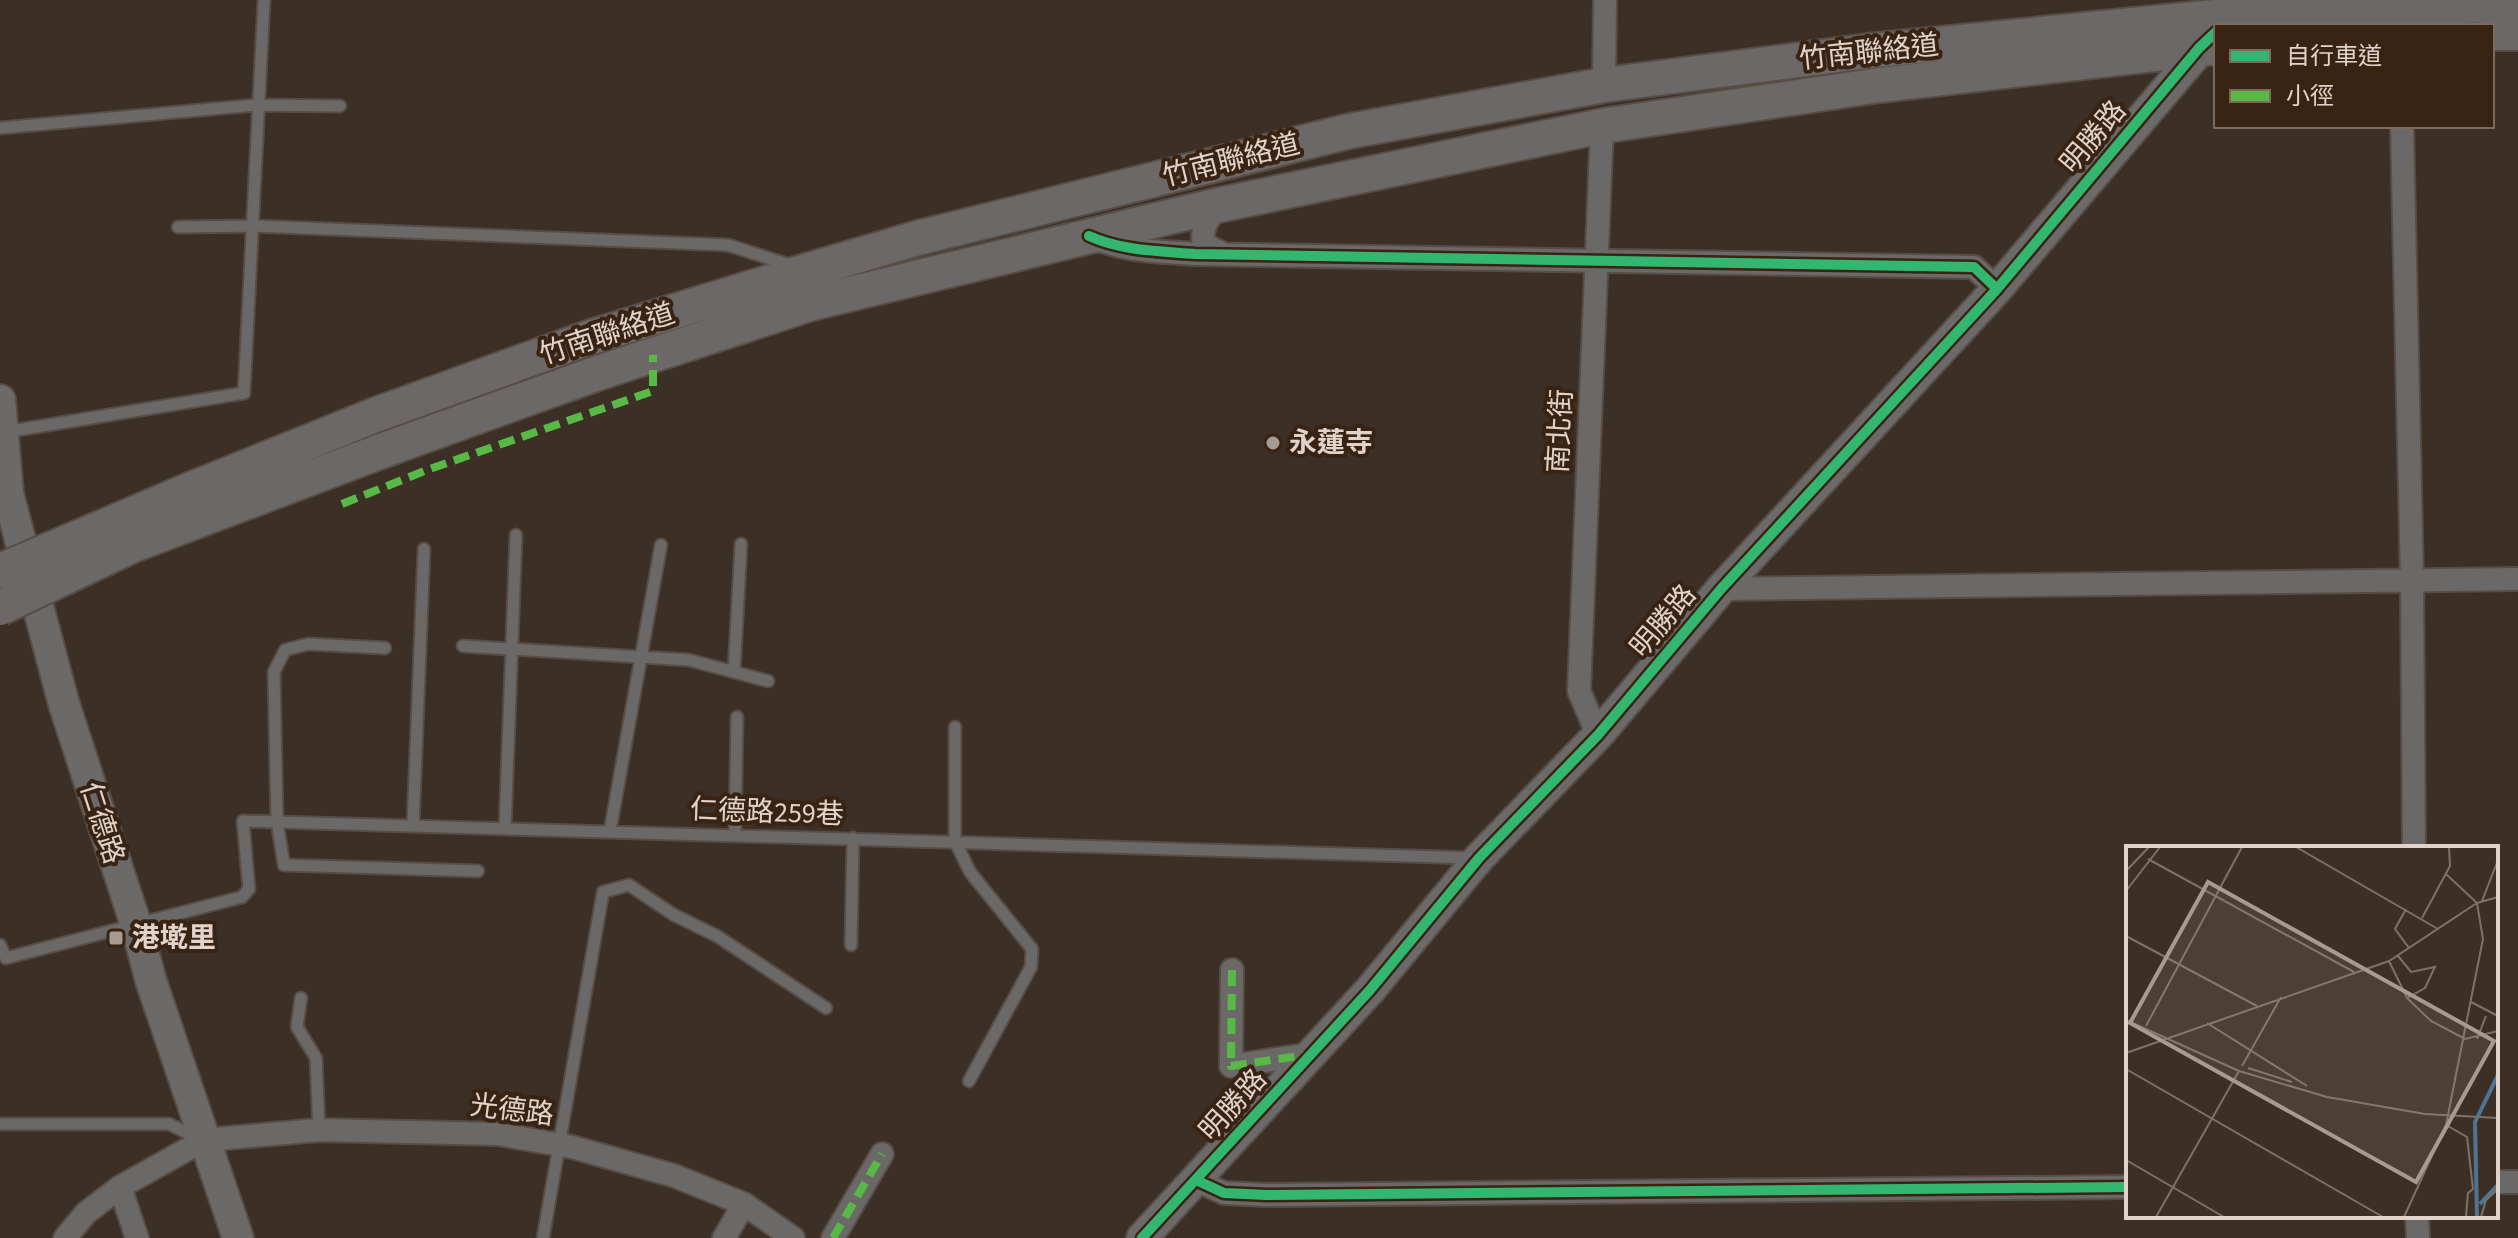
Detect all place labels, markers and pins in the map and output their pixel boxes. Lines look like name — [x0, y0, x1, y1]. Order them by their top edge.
place label: 永蓮寺 — [1289, 423, 1373, 463]
marker: 永蓮寺 — [1264, 434, 1282, 452]
place label: 港墘里 — [132, 918, 216, 958]
marker: 港墘里 — [107, 929, 125, 947]

